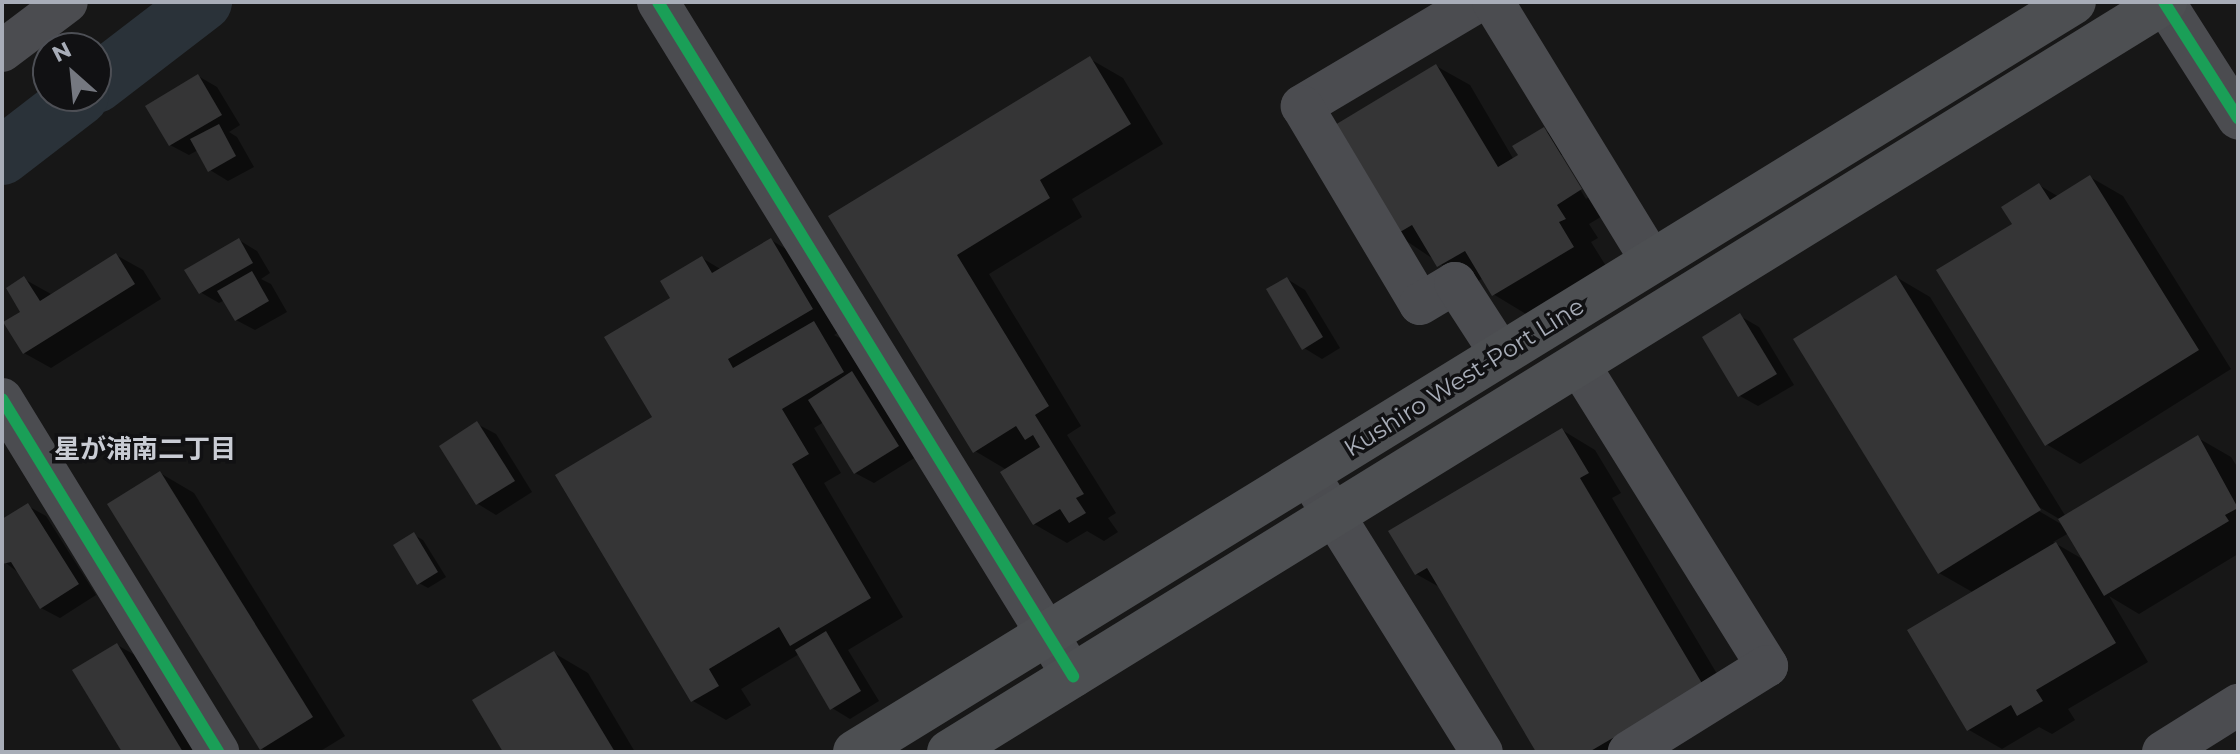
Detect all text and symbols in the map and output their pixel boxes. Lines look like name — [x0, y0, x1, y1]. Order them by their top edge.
north arrow — [32, 32, 112, 112]
text: N — [48, 36, 76, 68]
street label: Kushiro West-Port Line — [1339, 291, 1589, 463]
district label: 星が浦南二丁目 — [54, 434, 236, 466]

